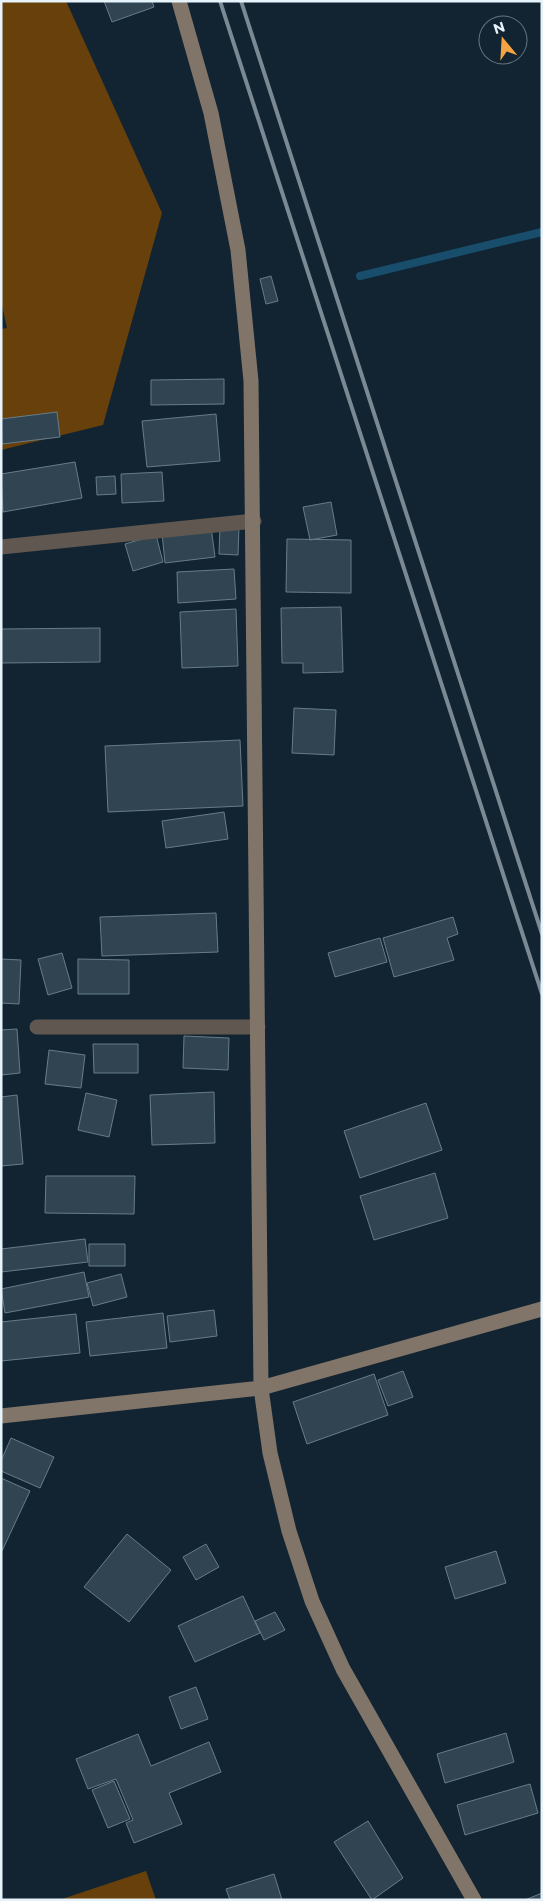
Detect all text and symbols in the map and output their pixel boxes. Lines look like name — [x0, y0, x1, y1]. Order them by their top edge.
north arrow — [478, 15, 528, 65]
text: N — [491, 17, 507, 38]

